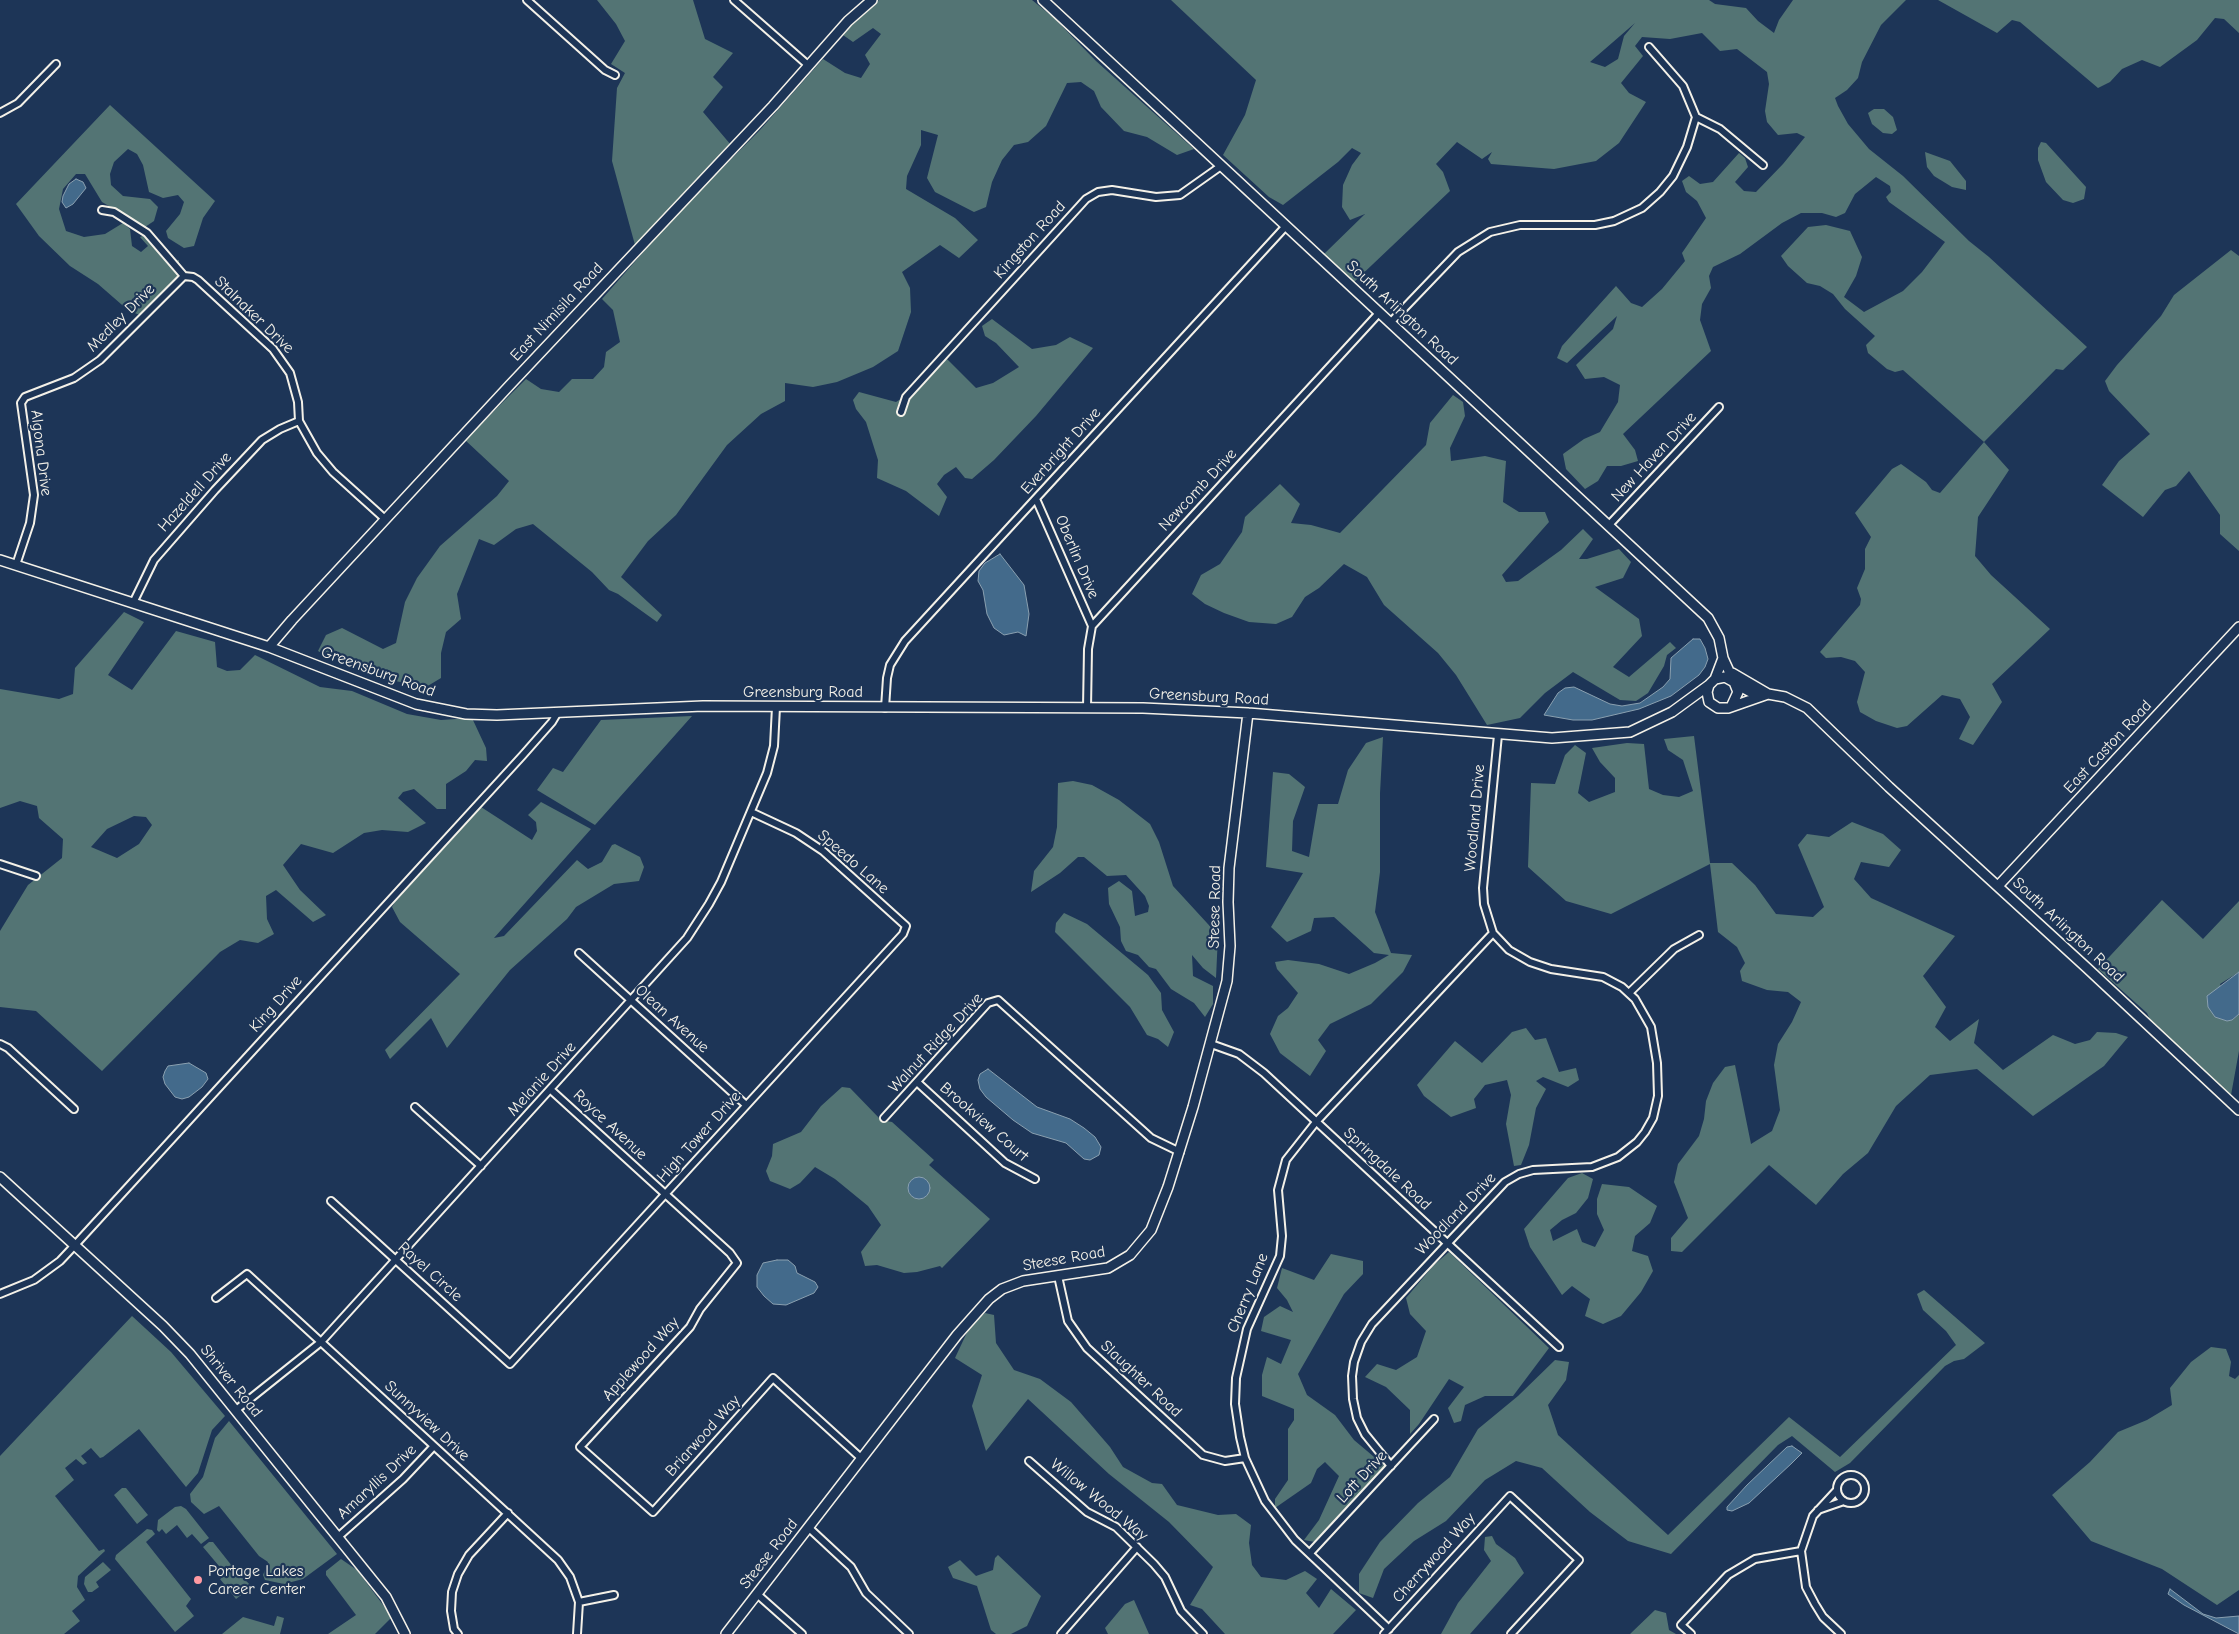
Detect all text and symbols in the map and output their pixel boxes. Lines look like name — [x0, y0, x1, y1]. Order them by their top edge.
street label: Kingston Road — [990, 197, 1070, 283]
street label: South Arlington Road — [1342, 256, 1462, 370]
street label: East Nimisila Road — [507, 259, 607, 365]
street label: Stalnaker Drive — [210, 272, 298, 358]
street label: Medley Drive — [83, 280, 159, 356]
street label: Everbright Drive — [1017, 404, 1105, 498]
street label: New Haven Drive — [1607, 408, 1701, 506]
street label: Algona Drive — [26, 409, 56, 497]
street label: Newcomb Drive — [1155, 445, 1241, 535]
street label: Hazeldell Drive — [154, 448, 236, 536]
street label: Oberlin Drive — [1051, 512, 1103, 602]
street label: Greensburg Road — [318, 642, 438, 702]
street label: Greensburg Road — [743, 682, 863, 702]
street label: Greensburg Road — [1149, 684, 1269, 710]
street label: East Caston Road — [2060, 696, 2156, 798]
street label: Woodland Drive — [1461, 764, 1489, 872]
street label: Speedo Lane — [813, 826, 893, 898]
street label: Steese Road — [1205, 865, 1225, 949]
street label: South Arlington Road — [2008, 873, 2128, 987]
street label: King Drive — [246, 972, 306, 1036]
street label: Olean Avenue — [631, 981, 713, 1057]
street label: Walnut Ridge Drive — [885, 989, 987, 1097]
street label: Melanie Drive — [504, 1038, 580, 1120]
street label: Brookview Court — [936, 1078, 1032, 1166]
street label: Royce Avenue — [569, 1086, 651, 1164]
street label: High Tower Drive — [653, 1087, 745, 1187]
street label: Springdale Road — [1339, 1124, 1435, 1214]
street label: Woodland Drive — [1412, 1169, 1500, 1259]
street label: Rayel Circle — [394, 1238, 466, 1306]
street label: Steese Road — [1021, 1242, 1107, 1276]
street label: Cherry Lane — [1223, 1250, 1273, 1336]
street label: Applewood Way — [598, 1313, 684, 1405]
street label: Slaughter Road — [1096, 1336, 1186, 1422]
street label: Shriver Road — [196, 1341, 266, 1421]
street label: Sunnyview Drive — [380, 1377, 474, 1465]
street label: Briarwood Way — [661, 1391, 745, 1481]
street label: Amaryllis Drive — [333, 1440, 421, 1524]
street label: Lott Drive — [1333, 1447, 1391, 1507]
street label: Willow Wood Way — [1046, 1455, 1152, 1545]
street label: Cherrywood Way — [1389, 1509, 1479, 1607]
street label: Steese Road — [736, 1515, 802, 1593]
place label: Portage Lakes Career Center — [208, 1561, 305, 1599]
marker: Portage Lakes Career Center — [192, 1574, 204, 1586]

